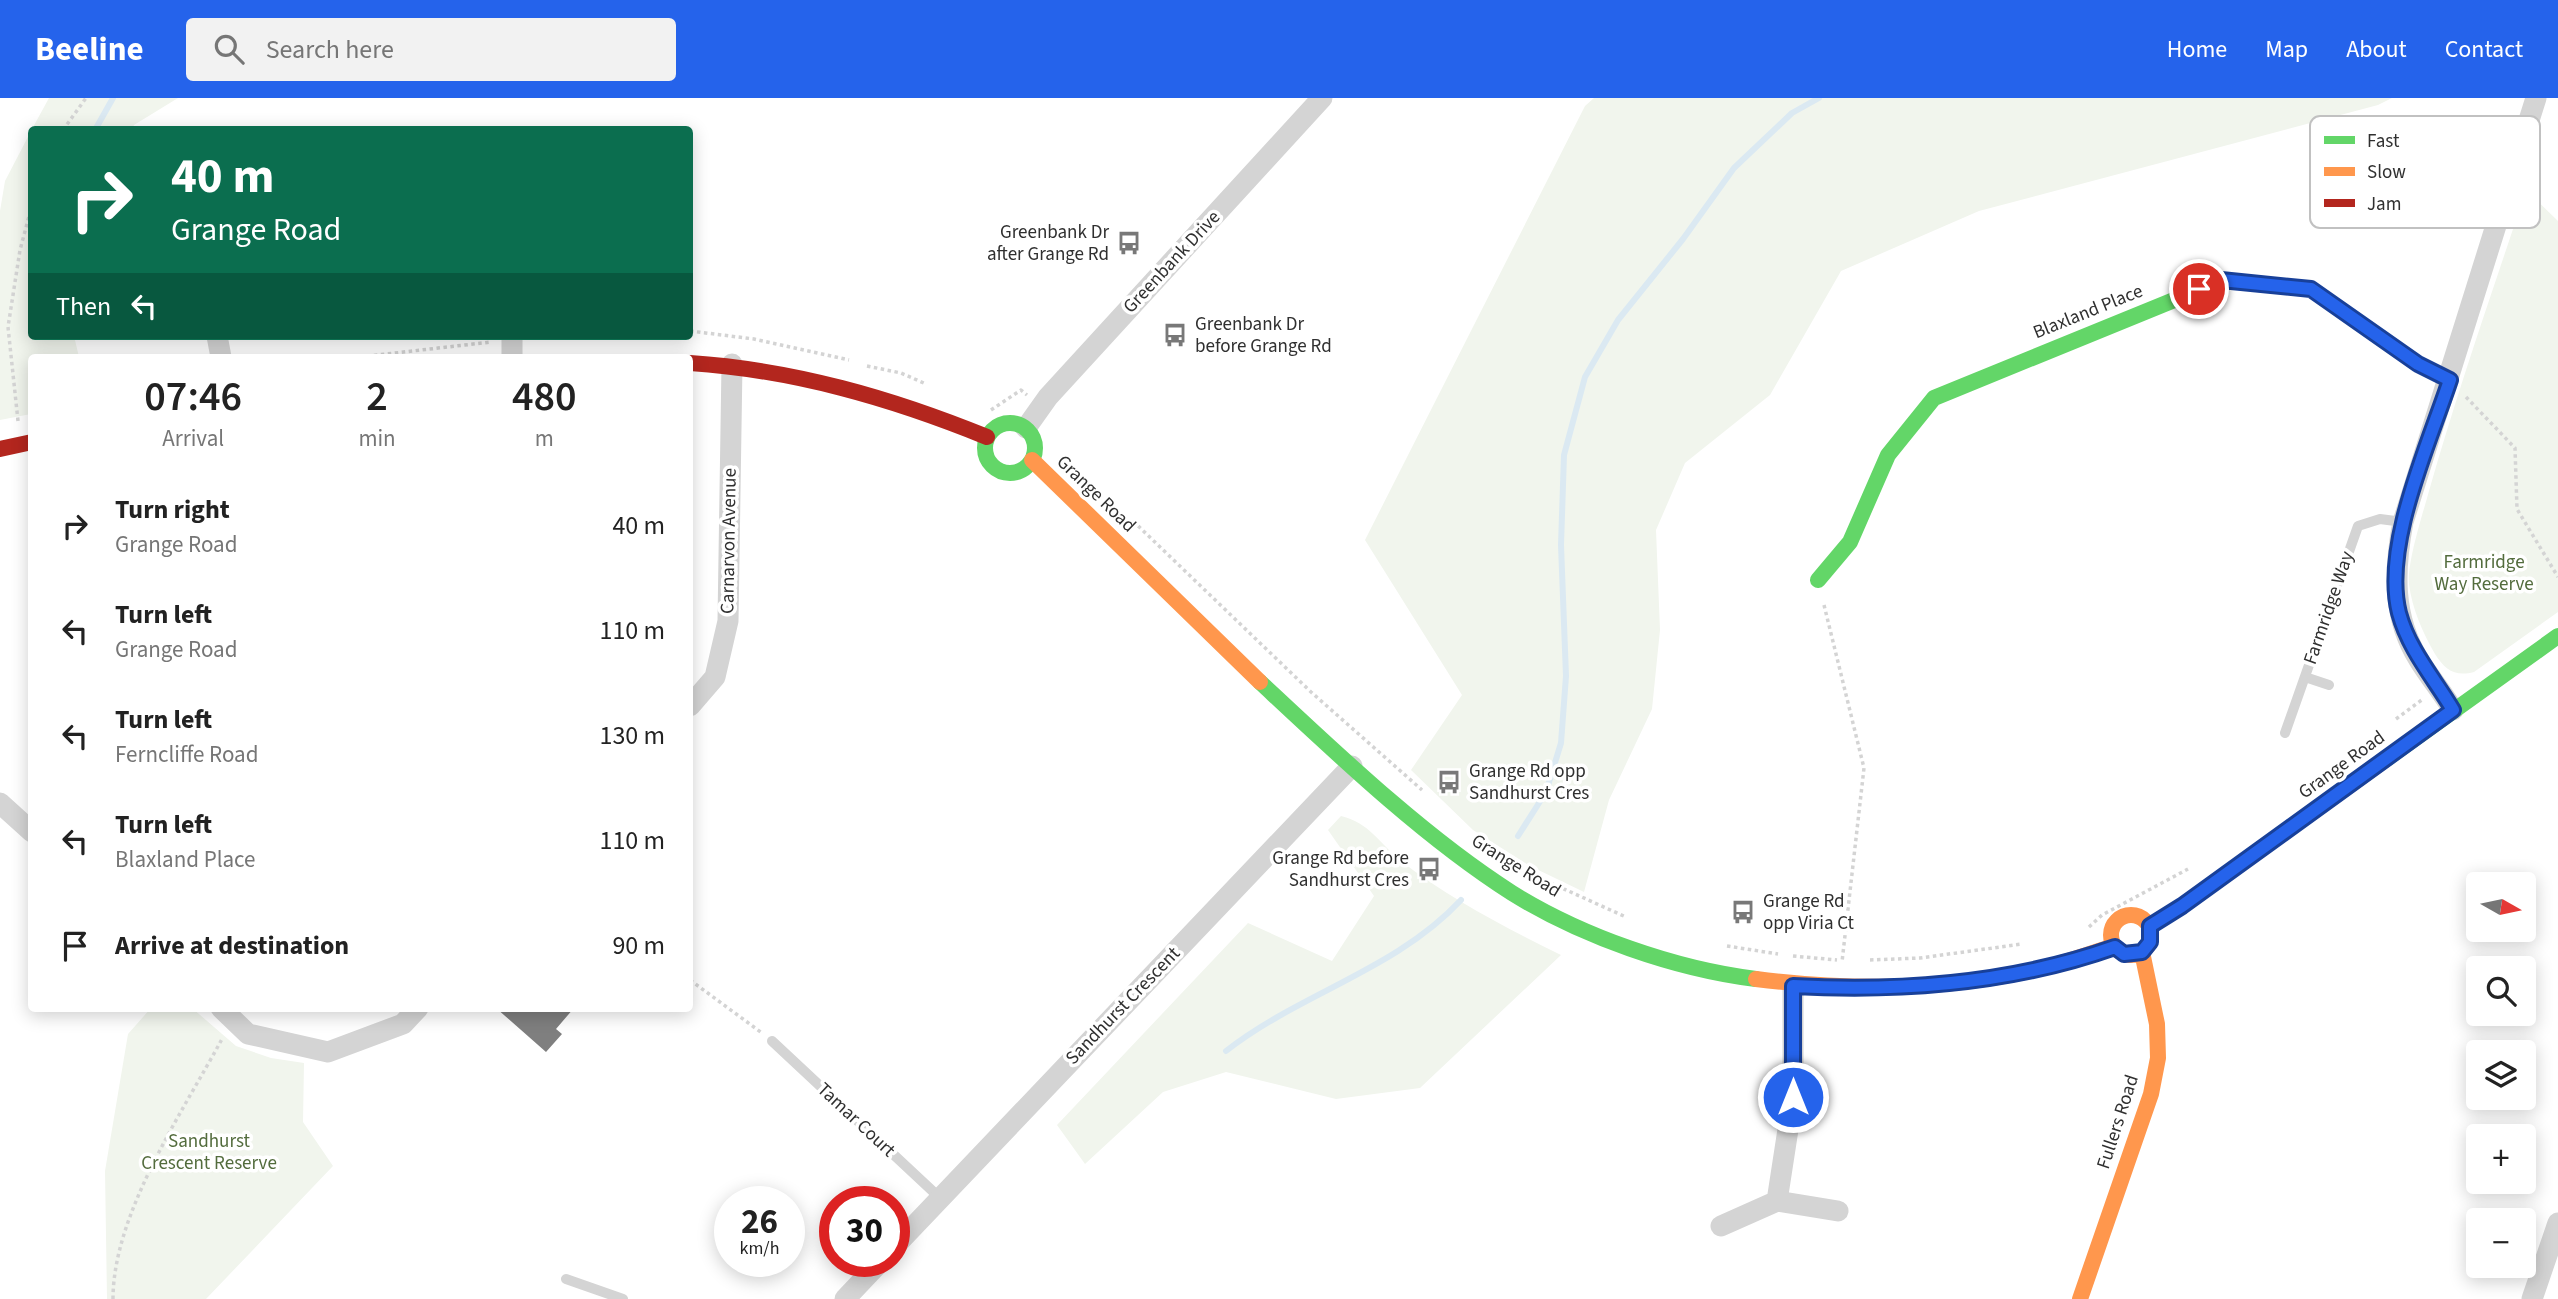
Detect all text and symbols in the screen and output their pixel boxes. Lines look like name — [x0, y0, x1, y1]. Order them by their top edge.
search box — [186, 18, 676, 81]
text: Beeline — [35, 26, 144, 73]
icon: search — [210, 30, 248, 68]
text: Search here — [266, 31, 394, 68]
text: Home — [2167, 32, 2227, 67]
text: Map — [2265, 32, 2308, 67]
text: About — [2346, 32, 2407, 67]
text: Contact — [2445, 32, 2523, 67]
legend — [2310, 116, 2540, 228]
text: Fast — [2367, 128, 2400, 155]
text: 40 m — [171, 142, 275, 212]
icon: right — [56, 154, 147, 245]
text: Slow — [2367, 159, 2406, 186]
text: Jam — [2367, 191, 2401, 218]
street label: Greenbank Drive — [1117, 205, 1227, 319]
text: Grange Road — [171, 207, 341, 253]
place label: Greenbank Dr after Grange Rd — [987, 219, 1109, 268]
bus stop icon: Greenbank Dr after Grange Rd — [1115, 229, 1143, 257]
pin — [2169, 259, 2229, 319]
icon: arrive — [2180, 270, 2218, 308]
street label: Blaxland Place — [2029, 278, 2147, 346]
icon: left — [125, 287, 163, 325]
text: Then — [56, 288, 111, 325]
place label: Greenbank Dr before Grange Rd — [1195, 311, 1332, 360]
bus stop icon: Greenbank Dr before Grange Rd — [1161, 321, 1189, 349]
text: 07:46 — [144, 367, 242, 427]
text: 2 — [366, 367, 388, 427]
text: 480 — [512, 367, 577, 427]
text: Arrival — [162, 422, 224, 455]
text: min — [358, 422, 396, 455]
text: m — [535, 422, 554, 455]
street label: Grange Road — [1050, 449, 1142, 539]
street label: Carnarvon Avenue — [714, 468, 744, 614]
text: Turn right — [115, 491, 230, 528]
icon: right — [56, 507, 94, 545]
text: 40 m — [612, 507, 665, 544]
text: Grange Road — [115, 528, 237, 561]
street label: Farmridge Way — [2297, 548, 2361, 668]
park label: Farmridge Way Reserve — [2434, 549, 2534, 598]
text: Turn left — [115, 596, 212, 633]
icon: left — [56, 612, 94, 650]
text: 110 m — [599, 612, 665, 649]
text: Grange Road — [115, 633, 237, 666]
text: Turn left — [115, 701, 212, 738]
icon: left — [56, 717, 94, 755]
text: 130 m — [599, 717, 665, 754]
street label: Grange Road — [2293, 724, 2391, 806]
text: Ferncliffe Road — [115, 738, 258, 771]
place label: Grange Rd opp Sandhurst Cres — [1469, 758, 1589, 807]
bus stop icon: Grange Rd opp Sandhurst Cres — [1435, 768, 1463, 796]
text: Turn left — [115, 806, 212, 843]
icon: left — [56, 822, 94, 860]
text: 110 m — [599, 822, 665, 859]
street label: Grange Road — [1466, 828, 1566, 904]
text: Blaxland Place — [115, 843, 256, 876]
place label: Grange Rd before Sandhurst Cres — [1272, 845, 1409, 894]
bus stop icon: Grange Rd before Sandhurst Cres — [1415, 855, 1443, 883]
north arrow — [2466, 872, 2536, 942]
map controls — [2466, 872, 2536, 1278]
place label: Grange Rd opp Viria Ct — [1763, 888, 1855, 937]
bus stop icon: Grange Rd opp Viria Ct — [1729, 898, 1757, 926]
icon: arrive — [56, 927, 94, 965]
text: Arrive at destination — [115, 927, 349, 964]
text: 90 m — [612, 927, 665, 964]
street label: Sandhurst Crescent — [1060, 941, 1187, 1071]
button: search — [2466, 956, 2536, 1026]
button: layers — [2466, 1040, 2536, 1110]
position arrow — [1756, 1060, 1830, 1134]
street label: Fullers Road — [2090, 1071, 2146, 1173]
street label: Tamar Court — [811, 1077, 902, 1164]
button: + — [2466, 1124, 2536, 1194]
park label: Sandhurst Crescent Reserve — [141, 1128, 277, 1177]
speed limit sign: 30 — [819, 1186, 910, 1277]
text: 26 — [741, 1197, 778, 1247]
button: − — [2466, 1208, 2536, 1278]
text: km/h — [740, 1236, 779, 1261]

